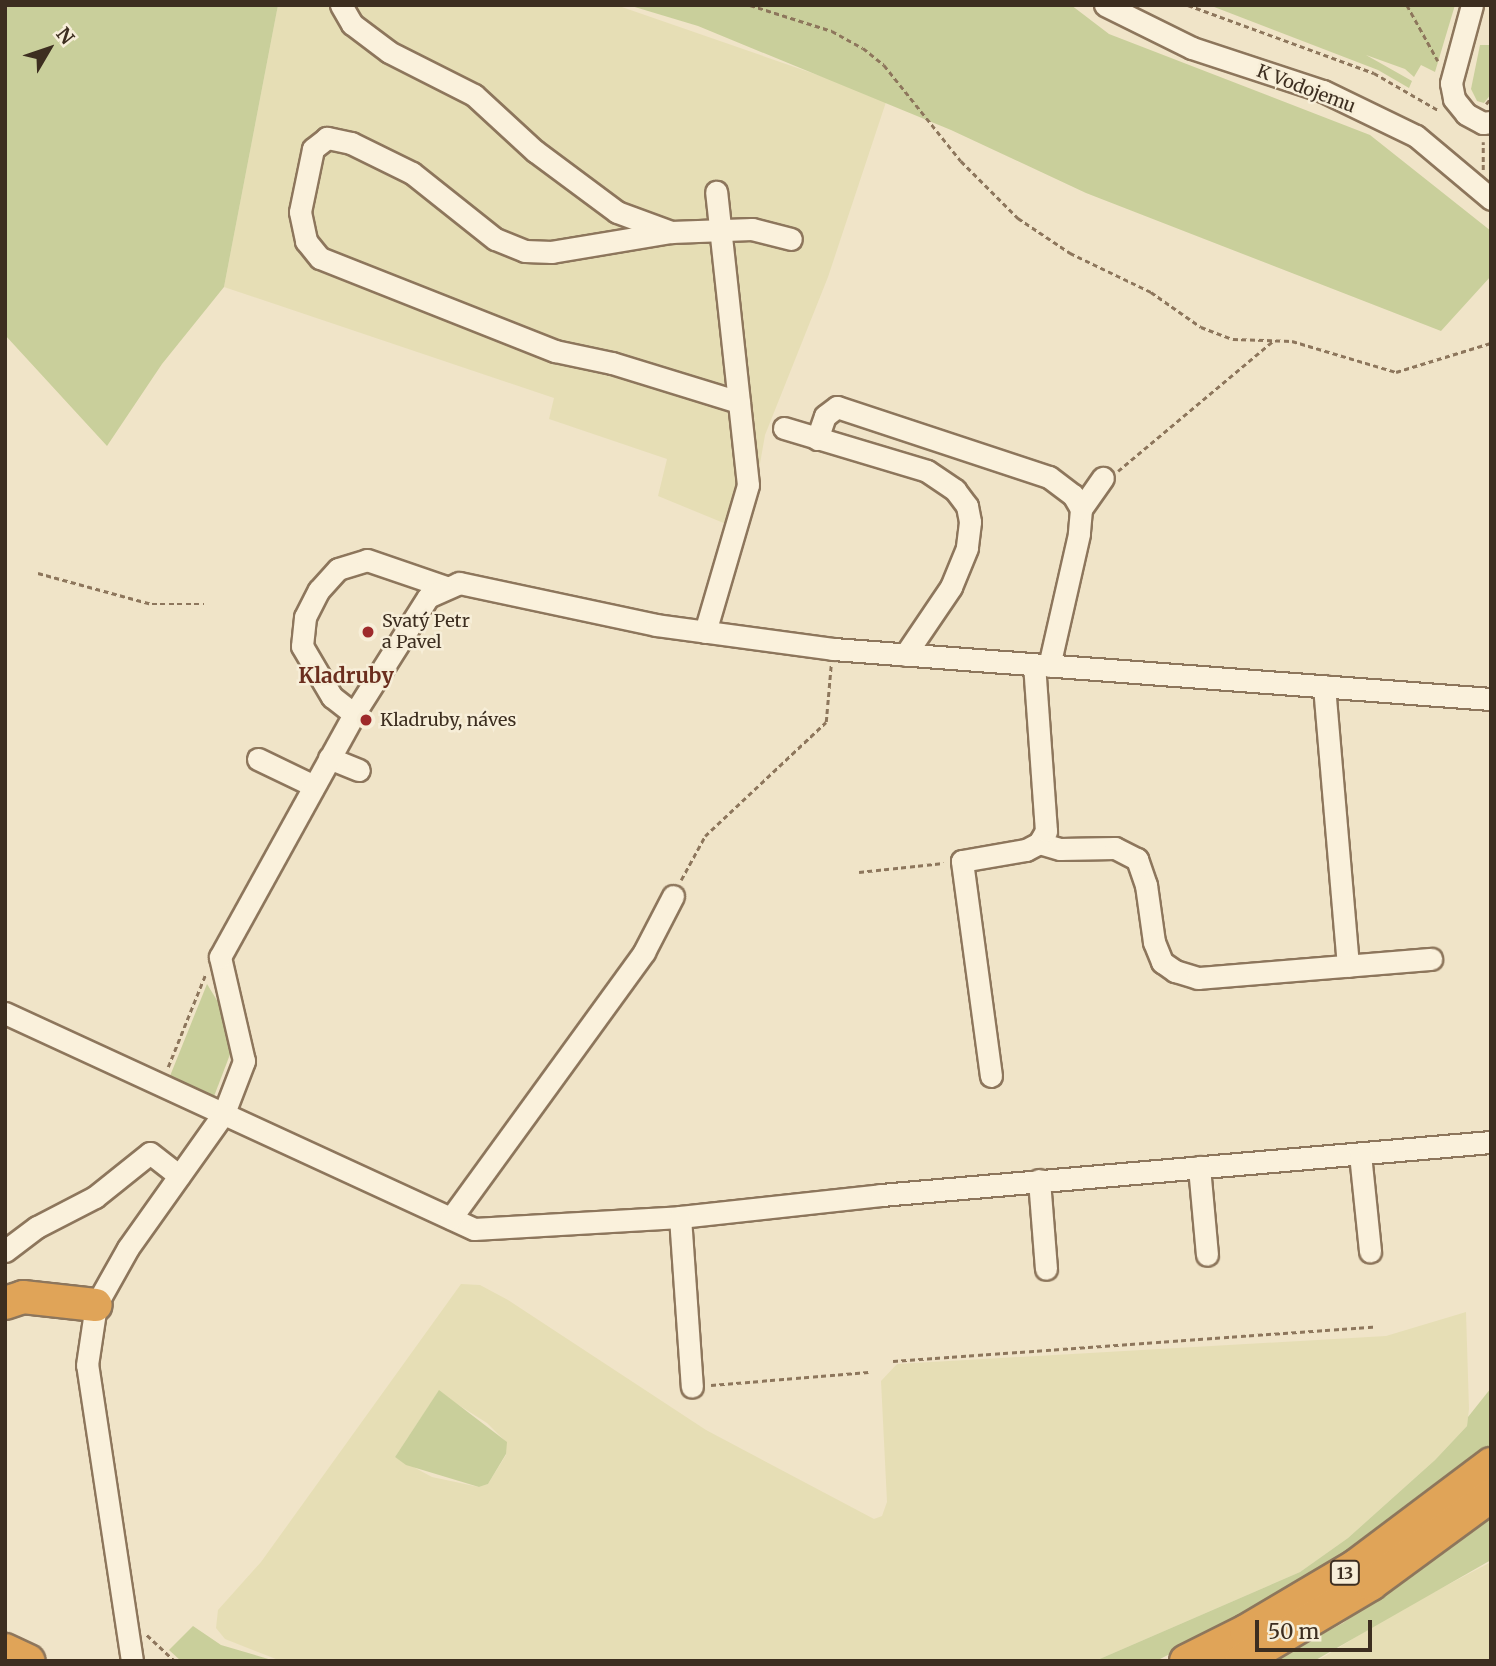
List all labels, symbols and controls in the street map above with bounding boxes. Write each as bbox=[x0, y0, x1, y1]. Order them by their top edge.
north arrow bbox=[14, 14, 84, 84]
text: N bbox=[51, 22, 79, 49]
street label: K Vodojemu bbox=[1254, 60, 1358, 118]
place label: Svatý Petr a Pavel bbox=[382, 611, 470, 654]
marker: Svatý Petr a Pavel bbox=[360, 624, 376, 640]
district label: Kladruby bbox=[298, 663, 394, 689]
place label: Kladruby, náves bbox=[380, 709, 516, 731]
marker: Kladruby, náves bbox=[358, 712, 374, 728]
road number: 13 bbox=[1329, 1560, 1361, 1586]
scale bar bbox=[1258, 1606, 1375, 1650]
text: 50 m bbox=[1268, 1618, 1319, 1645]

